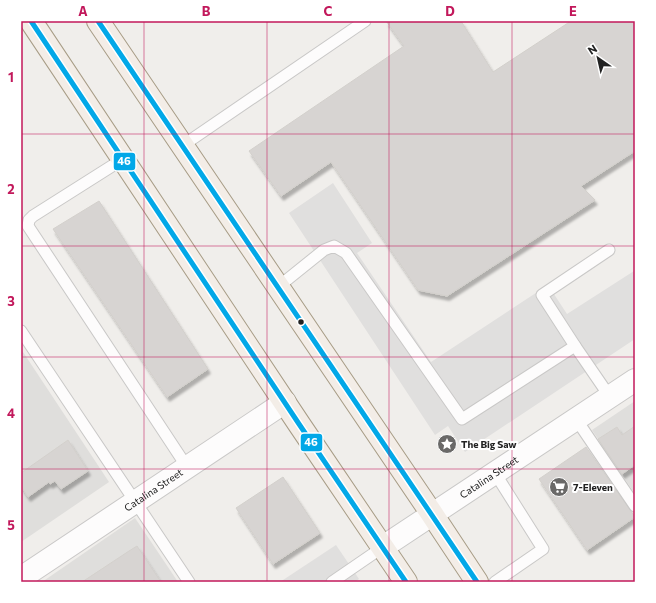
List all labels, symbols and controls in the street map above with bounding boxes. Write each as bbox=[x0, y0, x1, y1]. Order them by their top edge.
text: A bbox=[78, 3, 88, 19]
text: B bbox=[202, 3, 211, 19]
text: C bbox=[324, 3, 333, 19]
text: D bbox=[445, 3, 455, 19]
text: E bbox=[569, 3, 577, 19]
north arrow bbox=[578, 38, 618, 78]
text: N bbox=[585, 42, 599, 57]
text: 1 bbox=[8, 69, 14, 85]
line badge: 46 bbox=[113, 152, 136, 171]
text: 46 bbox=[117, 154, 131, 167]
text: 2 bbox=[7, 181, 15, 197]
text: 3 bbox=[7, 293, 15, 309]
unlabelled marker bbox=[296, 317, 306, 327]
text: 4 bbox=[7, 405, 15, 421]
line badge: 46 bbox=[300, 433, 323, 452]
place icon: The Big Saw bbox=[436, 433, 458, 455]
text: 46 bbox=[304, 435, 318, 448]
place label: The Big Saw bbox=[461, 438, 517, 450]
street label: Catalina Street bbox=[457, 453, 520, 501]
street label: Catalina Street bbox=[122, 466, 185, 514]
supermarket icon: 7-Eleven bbox=[548, 476, 570, 498]
place label: 7-Eleven bbox=[573, 481, 613, 493]
text: 5 bbox=[7, 517, 15, 533]

